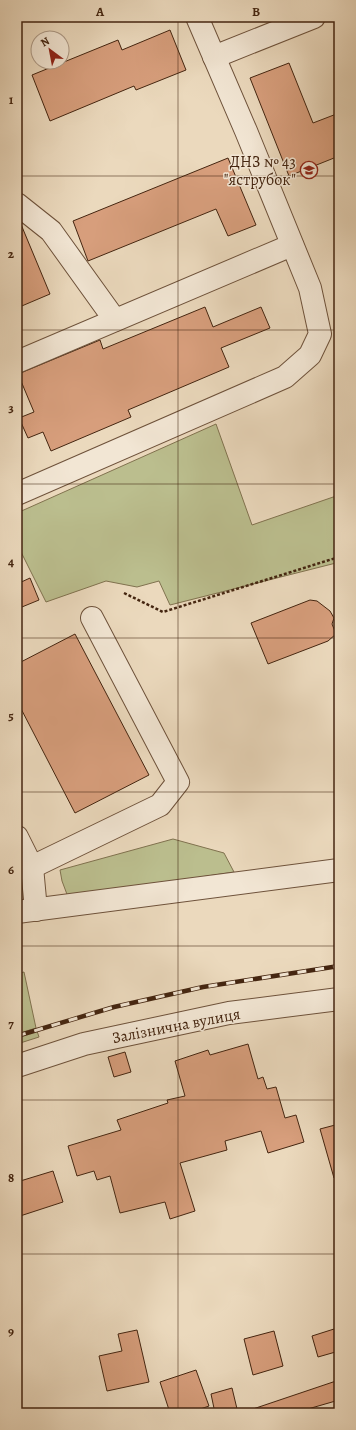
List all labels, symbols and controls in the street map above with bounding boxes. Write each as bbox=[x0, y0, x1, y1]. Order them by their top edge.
text: A bbox=[95, 3, 105, 20]
text: B bbox=[252, 3, 260, 20]
north arrow bbox=[30, 30, 70, 70]
text: N bbox=[38, 33, 52, 50]
text: 1 bbox=[9, 91, 14, 108]
place label: ДНЗ № 43 "яструбок" bbox=[224, 151, 296, 191]
school or university icon: ДНЗ № 43 "яструбок" bbox=[299, 160, 319, 180]
text: 2 bbox=[8, 245, 15, 262]
text: 3 bbox=[8, 399, 14, 416]
text: 4 bbox=[8, 553, 14, 570]
text: 5 bbox=[8, 707, 14, 724]
text: 6 bbox=[8, 861, 14, 878]
street label: Залізнична вулиця bbox=[110, 1003, 242, 1049]
text: 7 bbox=[8, 1015, 14, 1032]
text: 8 bbox=[8, 1169, 14, 1186]
text: 9 bbox=[8, 1323, 14, 1340]

